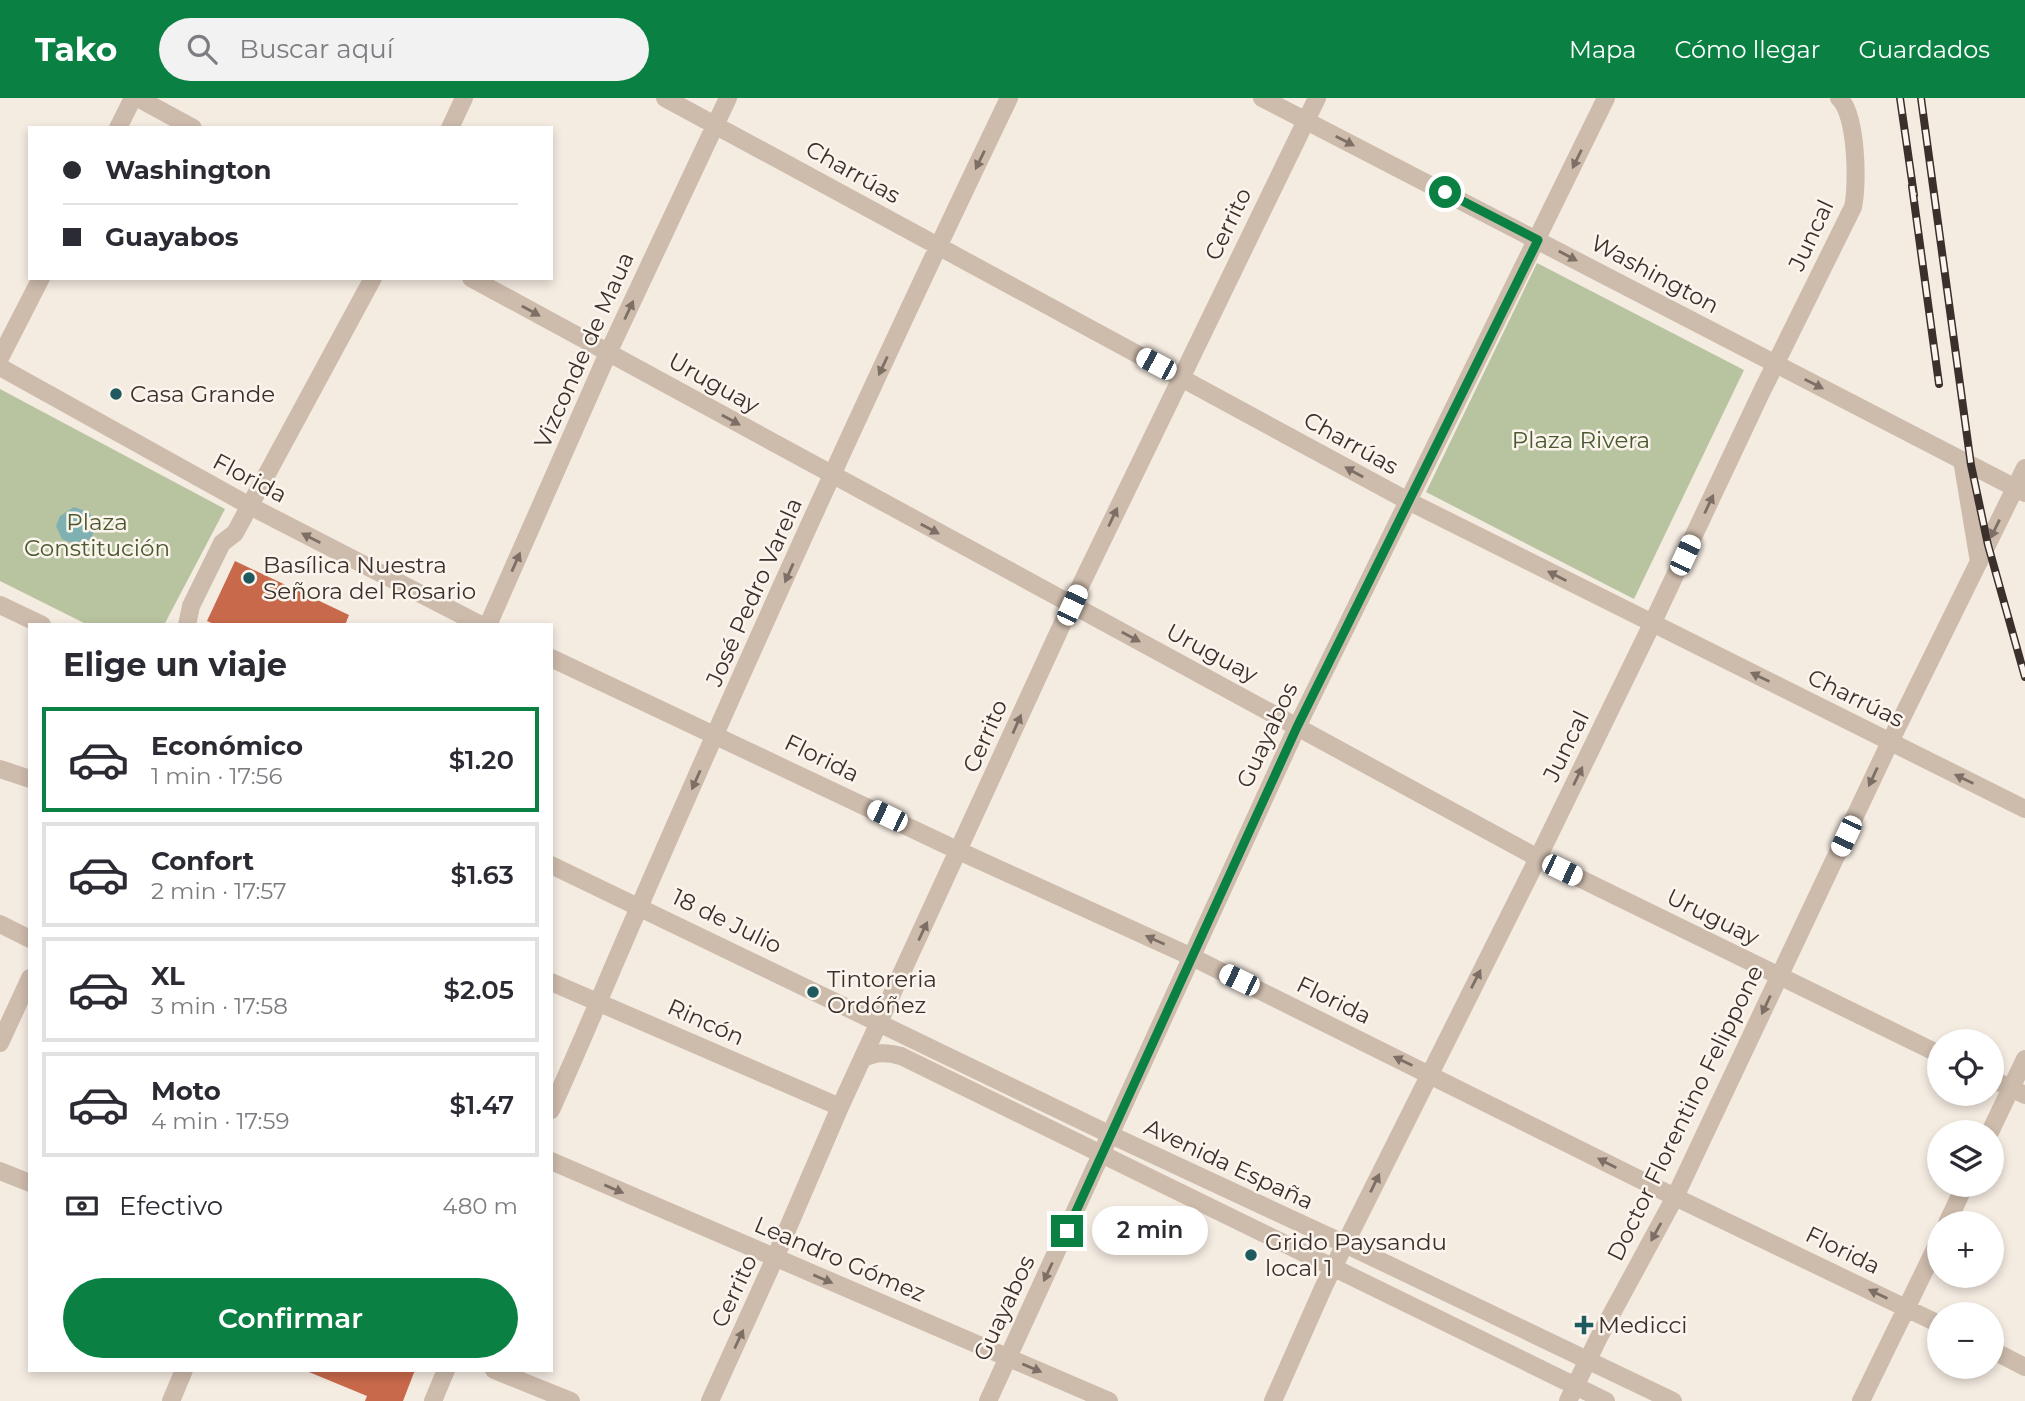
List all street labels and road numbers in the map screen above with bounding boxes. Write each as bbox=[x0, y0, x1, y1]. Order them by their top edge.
street label: Charrúas bbox=[801, 135, 905, 209]
street label: Cerrito bbox=[1199, 183, 1257, 265]
street label: Juncal bbox=[1782, 195, 1840, 276]
street label: Washington bbox=[1586, 229, 1724, 319]
street label: Vizconde de Maua bbox=[528, 248, 640, 452]
street label: Uruguay bbox=[664, 347, 765, 420]
street label: Charrúas bbox=[1299, 406, 1403, 480]
street label: Florida bbox=[208, 447, 292, 509]
street label: José Pedro Varela bbox=[699, 494, 808, 691]
street label: Uruguay bbox=[1161, 617, 1263, 689]
street label: Charrúas bbox=[1803, 663, 1909, 733]
street label: Guayabos bbox=[1230, 678, 1304, 792]
street label: Cerrito bbox=[957, 695, 1013, 777]
street label: Juncal bbox=[1536, 706, 1595, 787]
street label: Florida bbox=[780, 728, 864, 788]
street label: 18 de Julio bbox=[668, 882, 786, 960]
street label: Uruguay bbox=[1662, 883, 1764, 952]
street label: Doctor Florentino Felippone bbox=[1601, 961, 1769, 1265]
street label: Florida bbox=[1292, 970, 1376, 1030]
street label: Rincón bbox=[663, 993, 749, 1051]
street label: Avenida España bbox=[1140, 1113, 1318, 1215]
street label: Leandro Gómez bbox=[750, 1210, 930, 1308]
street label: Florida bbox=[1801, 1220, 1885, 1280]
street label: Cerrito bbox=[705, 1250, 763, 1332]
street label: Guayabos bbox=[967, 1251, 1041, 1365]

